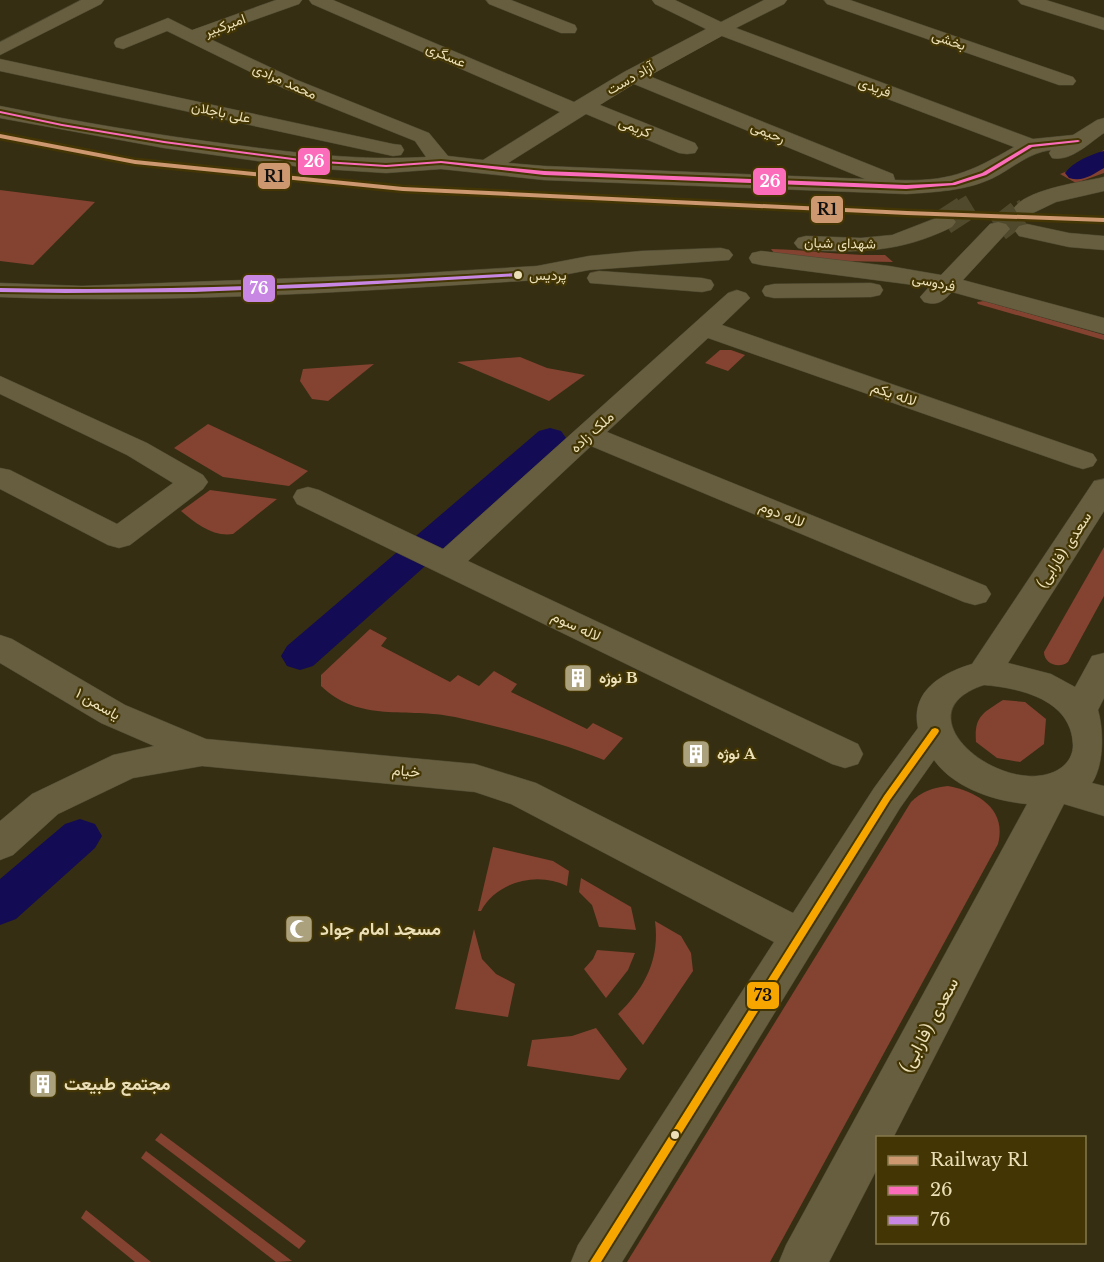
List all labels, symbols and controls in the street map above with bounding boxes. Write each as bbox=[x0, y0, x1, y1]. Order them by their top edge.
street label: امیرکبیر bbox=[201, 9, 248, 41]
street label: بخشی bbox=[930, 26, 968, 54]
street label: عسگری bbox=[423, 39, 469, 71]
street label: آزاد دست bbox=[603, 56, 658, 99]
street label: محمد مرادی bbox=[250, 59, 320, 103]
street label: فریدی bbox=[856, 73, 894, 101]
street label: علی باجلان bbox=[190, 97, 252, 127]
street label: کریمی bbox=[616, 112, 654, 142]
street label: رحیمی bbox=[748, 117, 788, 147]
line badge: 26 bbox=[297, 147, 331, 176]
text: 26 bbox=[303, 151, 325, 171]
line badge: R1 bbox=[257, 162, 291, 190]
text: R1 bbox=[264, 166, 284, 186]
line badge: 26 bbox=[752, 167, 787, 196]
text: 26 bbox=[759, 171, 781, 191]
line badge: R1 bbox=[810, 195, 844, 224]
text: R1 bbox=[817, 199, 837, 219]
street label: شهدای شبان bbox=[804, 233, 876, 253]
place label: پردیس bbox=[529, 266, 567, 285]
marker: پردیس bbox=[512, 269, 524, 281]
street label: فردوسی bbox=[911, 269, 957, 295]
line badge: 76 bbox=[242, 274, 276, 303]
text: 76 bbox=[249, 278, 269, 298]
street label: لاله یکم bbox=[869, 377, 919, 411]
street label: ملک زاده bbox=[566, 407, 618, 456]
street label: لاله دوم bbox=[756, 496, 808, 532]
street label: سعدی (فارابی) bbox=[1032, 508, 1096, 592]
street label: لاله سوم bbox=[548, 606, 604, 646]
building icon: نوژه B bbox=[562, 662, 594, 694]
place label: نوژه B bbox=[599, 668, 638, 687]
street label: یاسمن ۱ bbox=[72, 683, 124, 725]
building icon: نوژه A bbox=[680, 738, 712, 770]
place label: نوژه A bbox=[717, 744, 757, 763]
street label: خیام bbox=[391, 760, 421, 782]
mosque icon: مسجد امام جواد bbox=[283, 913, 315, 945]
place label: مسجد امام جواد bbox=[320, 918, 441, 941]
street label: سعدی (فارابی) bbox=[895, 974, 963, 1076]
line badge: 73 bbox=[746, 981, 780, 1010]
text: 73 bbox=[754, 985, 772, 1005]
building icon: مجتمع طبیعت bbox=[27, 1068, 59, 1100]
place label: مجتمع طبیعت bbox=[64, 1073, 171, 1096]
unlabelled marker bbox=[669, 1129, 681, 1141]
legend bbox=[876, 1136, 1086, 1244]
text: Railway R1 bbox=[930, 1149, 1029, 1171]
text: 26 bbox=[930, 1179, 953, 1201]
text: 76 bbox=[930, 1209, 951, 1231]

